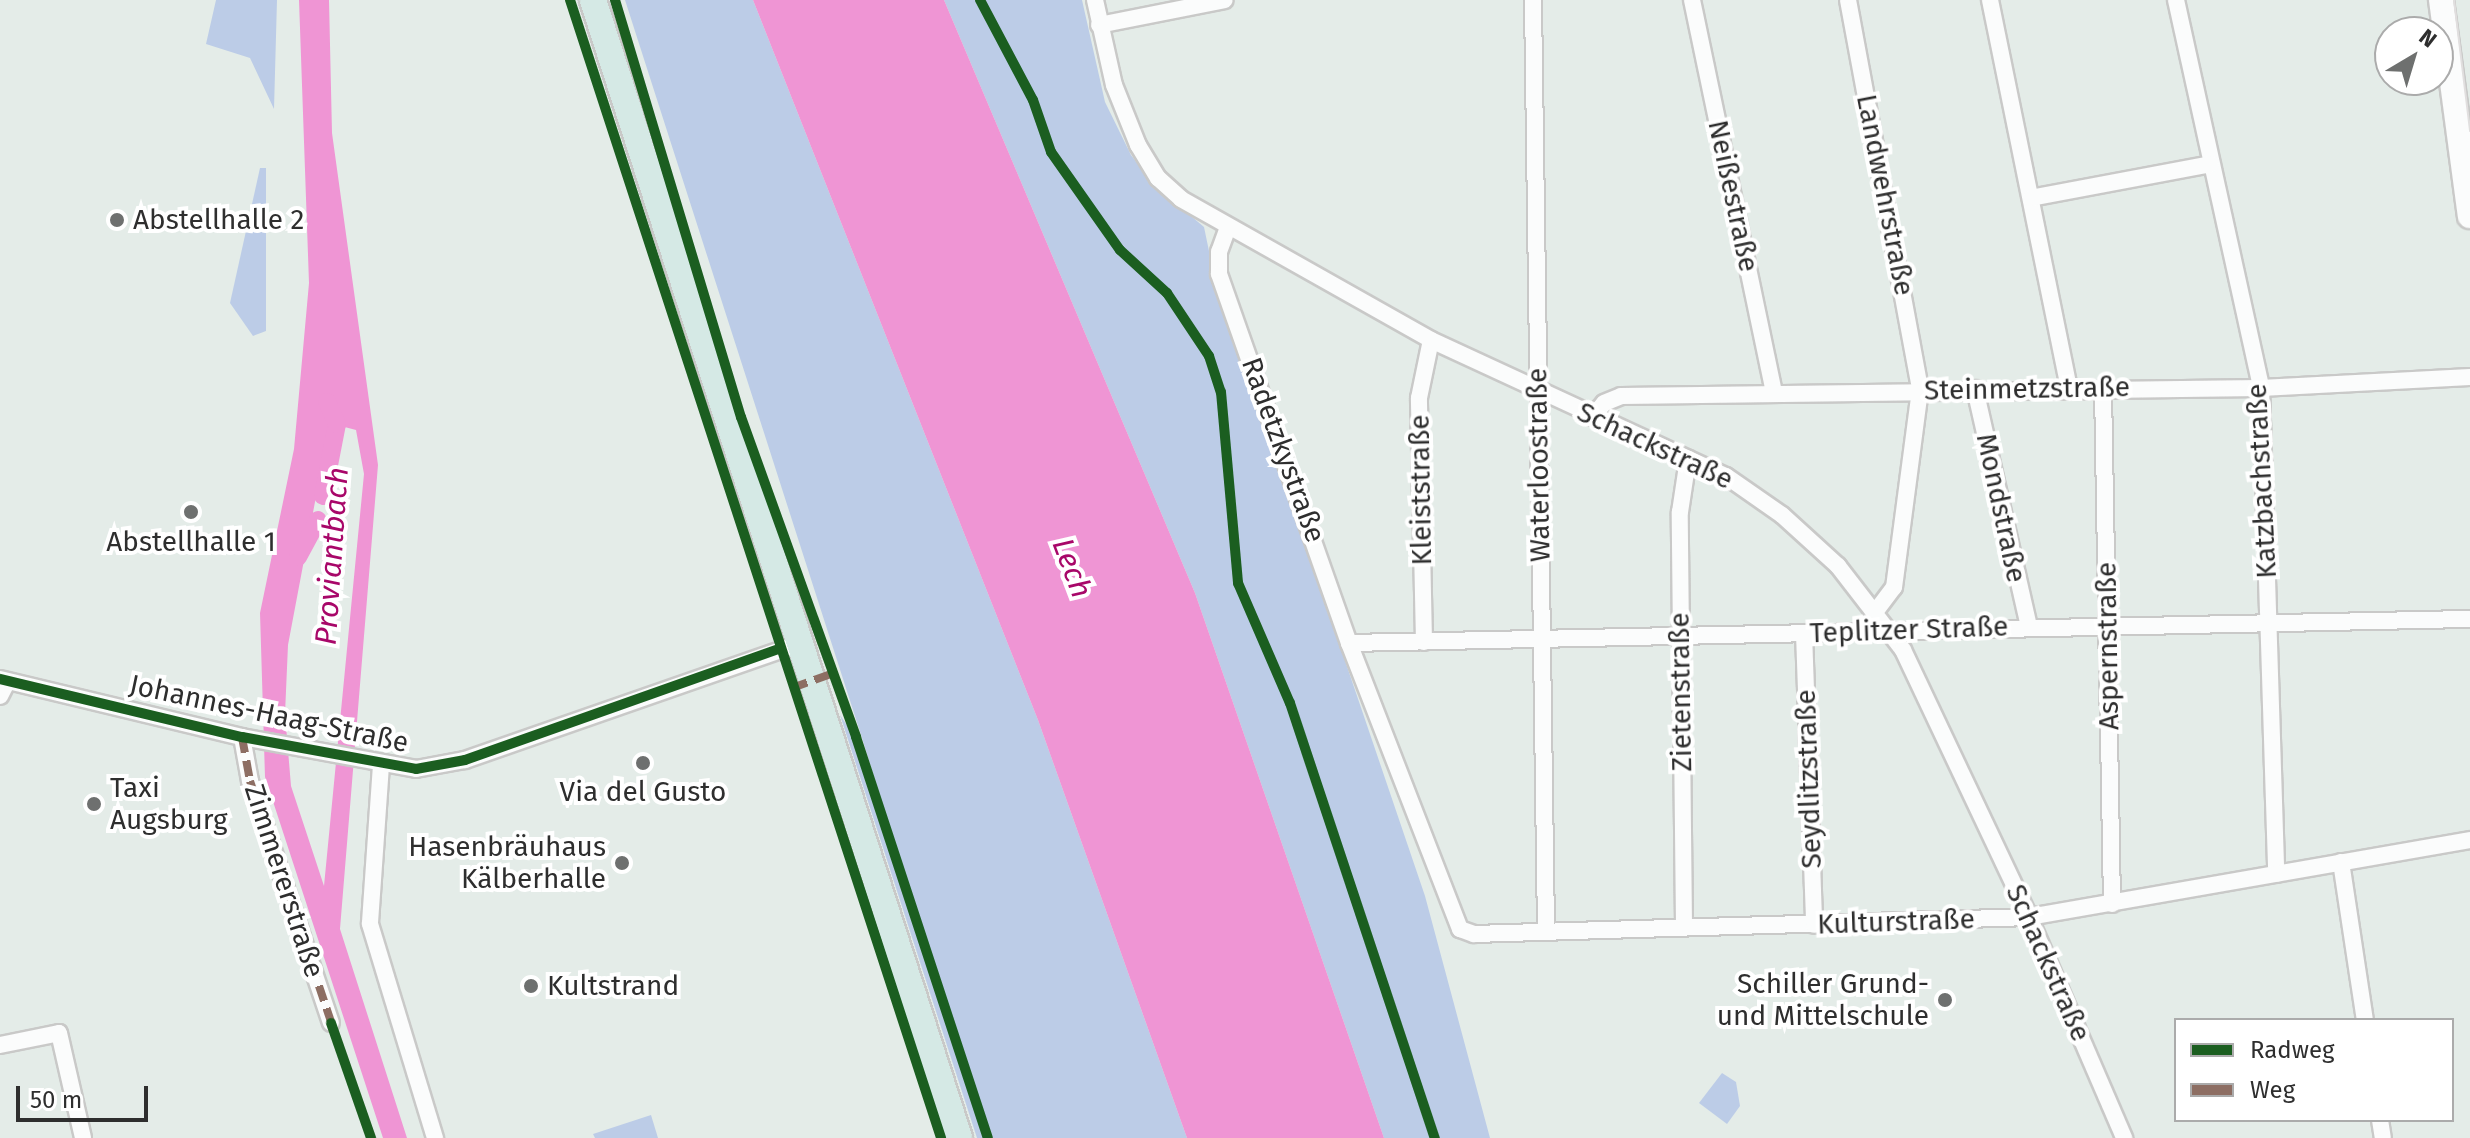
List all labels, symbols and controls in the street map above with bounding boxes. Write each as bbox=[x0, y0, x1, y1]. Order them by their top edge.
north arrow bbox=[2374, 16, 2454, 96]
text: N bbox=[2414, 23, 2442, 53]
street label: Landwehrstraße bbox=[1849, 92, 1921, 298]
street label: Neißestraße bbox=[1701, 117, 1765, 275]
place label: Abstellhalle 2 bbox=[133, 203, 304, 237]
marker: Abstellhalle 2 bbox=[108, 211, 126, 229]
street label: Radetzkystraße bbox=[1234, 353, 1332, 547]
street label: Waterloostraße bbox=[1521, 368, 1557, 562]
street label: Steinmetzstraße bbox=[1924, 370, 2130, 408]
street label: Katzbachstraße bbox=[2240, 383, 2284, 579]
street label: Schackstraße bbox=[1572, 395, 1738, 497]
street label: Kleiststraße bbox=[1403, 414, 1439, 566]
street label: Mondstraße bbox=[1969, 430, 2033, 586]
water label: Proviantbach bbox=[308, 466, 356, 646]
marker: Abstellhalle 1 bbox=[182, 503, 200, 521]
place label: Abstellhalle 1 bbox=[106, 525, 276, 559]
water label: Lech bbox=[1044, 533, 1100, 603]
street label: Aspernstraße bbox=[2090, 562, 2126, 730]
street label: Teplitzer Straße bbox=[1809, 610, 2009, 650]
street label: Zietenstraße bbox=[1663, 612, 1699, 772]
street label: Johannes-Haag-Straße bbox=[126, 668, 412, 760]
street label: Seydlitzstraße bbox=[1789, 689, 1829, 869]
marker: Via del Gusto bbox=[634, 754, 652, 772]
place label: Taxi Augsburg bbox=[110, 771, 228, 837]
place label: Via del Gusto bbox=[560, 775, 726, 809]
street label: Zimmererstraße bbox=[237, 780, 331, 982]
marker: Taxi Augsburg bbox=[85, 795, 103, 813]
place label: Hasenbräuhaus Kälberhalle bbox=[408, 830, 606, 896]
marker: Hasenbräuhaus Kälberhalle bbox=[613, 854, 631, 872]
street label: Schackstraße bbox=[1998, 879, 2098, 1047]
street label: Kulturstraße bbox=[1817, 902, 1975, 942]
place label: Schiller Grund- und Mittelschule bbox=[1717, 967, 1929, 1033]
place label: Kultstrand bbox=[547, 969, 679, 1003]
marker: Kultstrand bbox=[522, 977, 540, 995]
marker: Schiller Grund- und Mittelschule bbox=[1936, 991, 1954, 1009]
legend bbox=[2174, 1018, 2454, 1122]
text: Radweg bbox=[2250, 1036, 2334, 1064]
scale bar bbox=[20, 1070, 152, 1120]
text: Weg bbox=[2250, 1076, 2295, 1104]
text: 50 m bbox=[30, 1086, 82, 1114]

